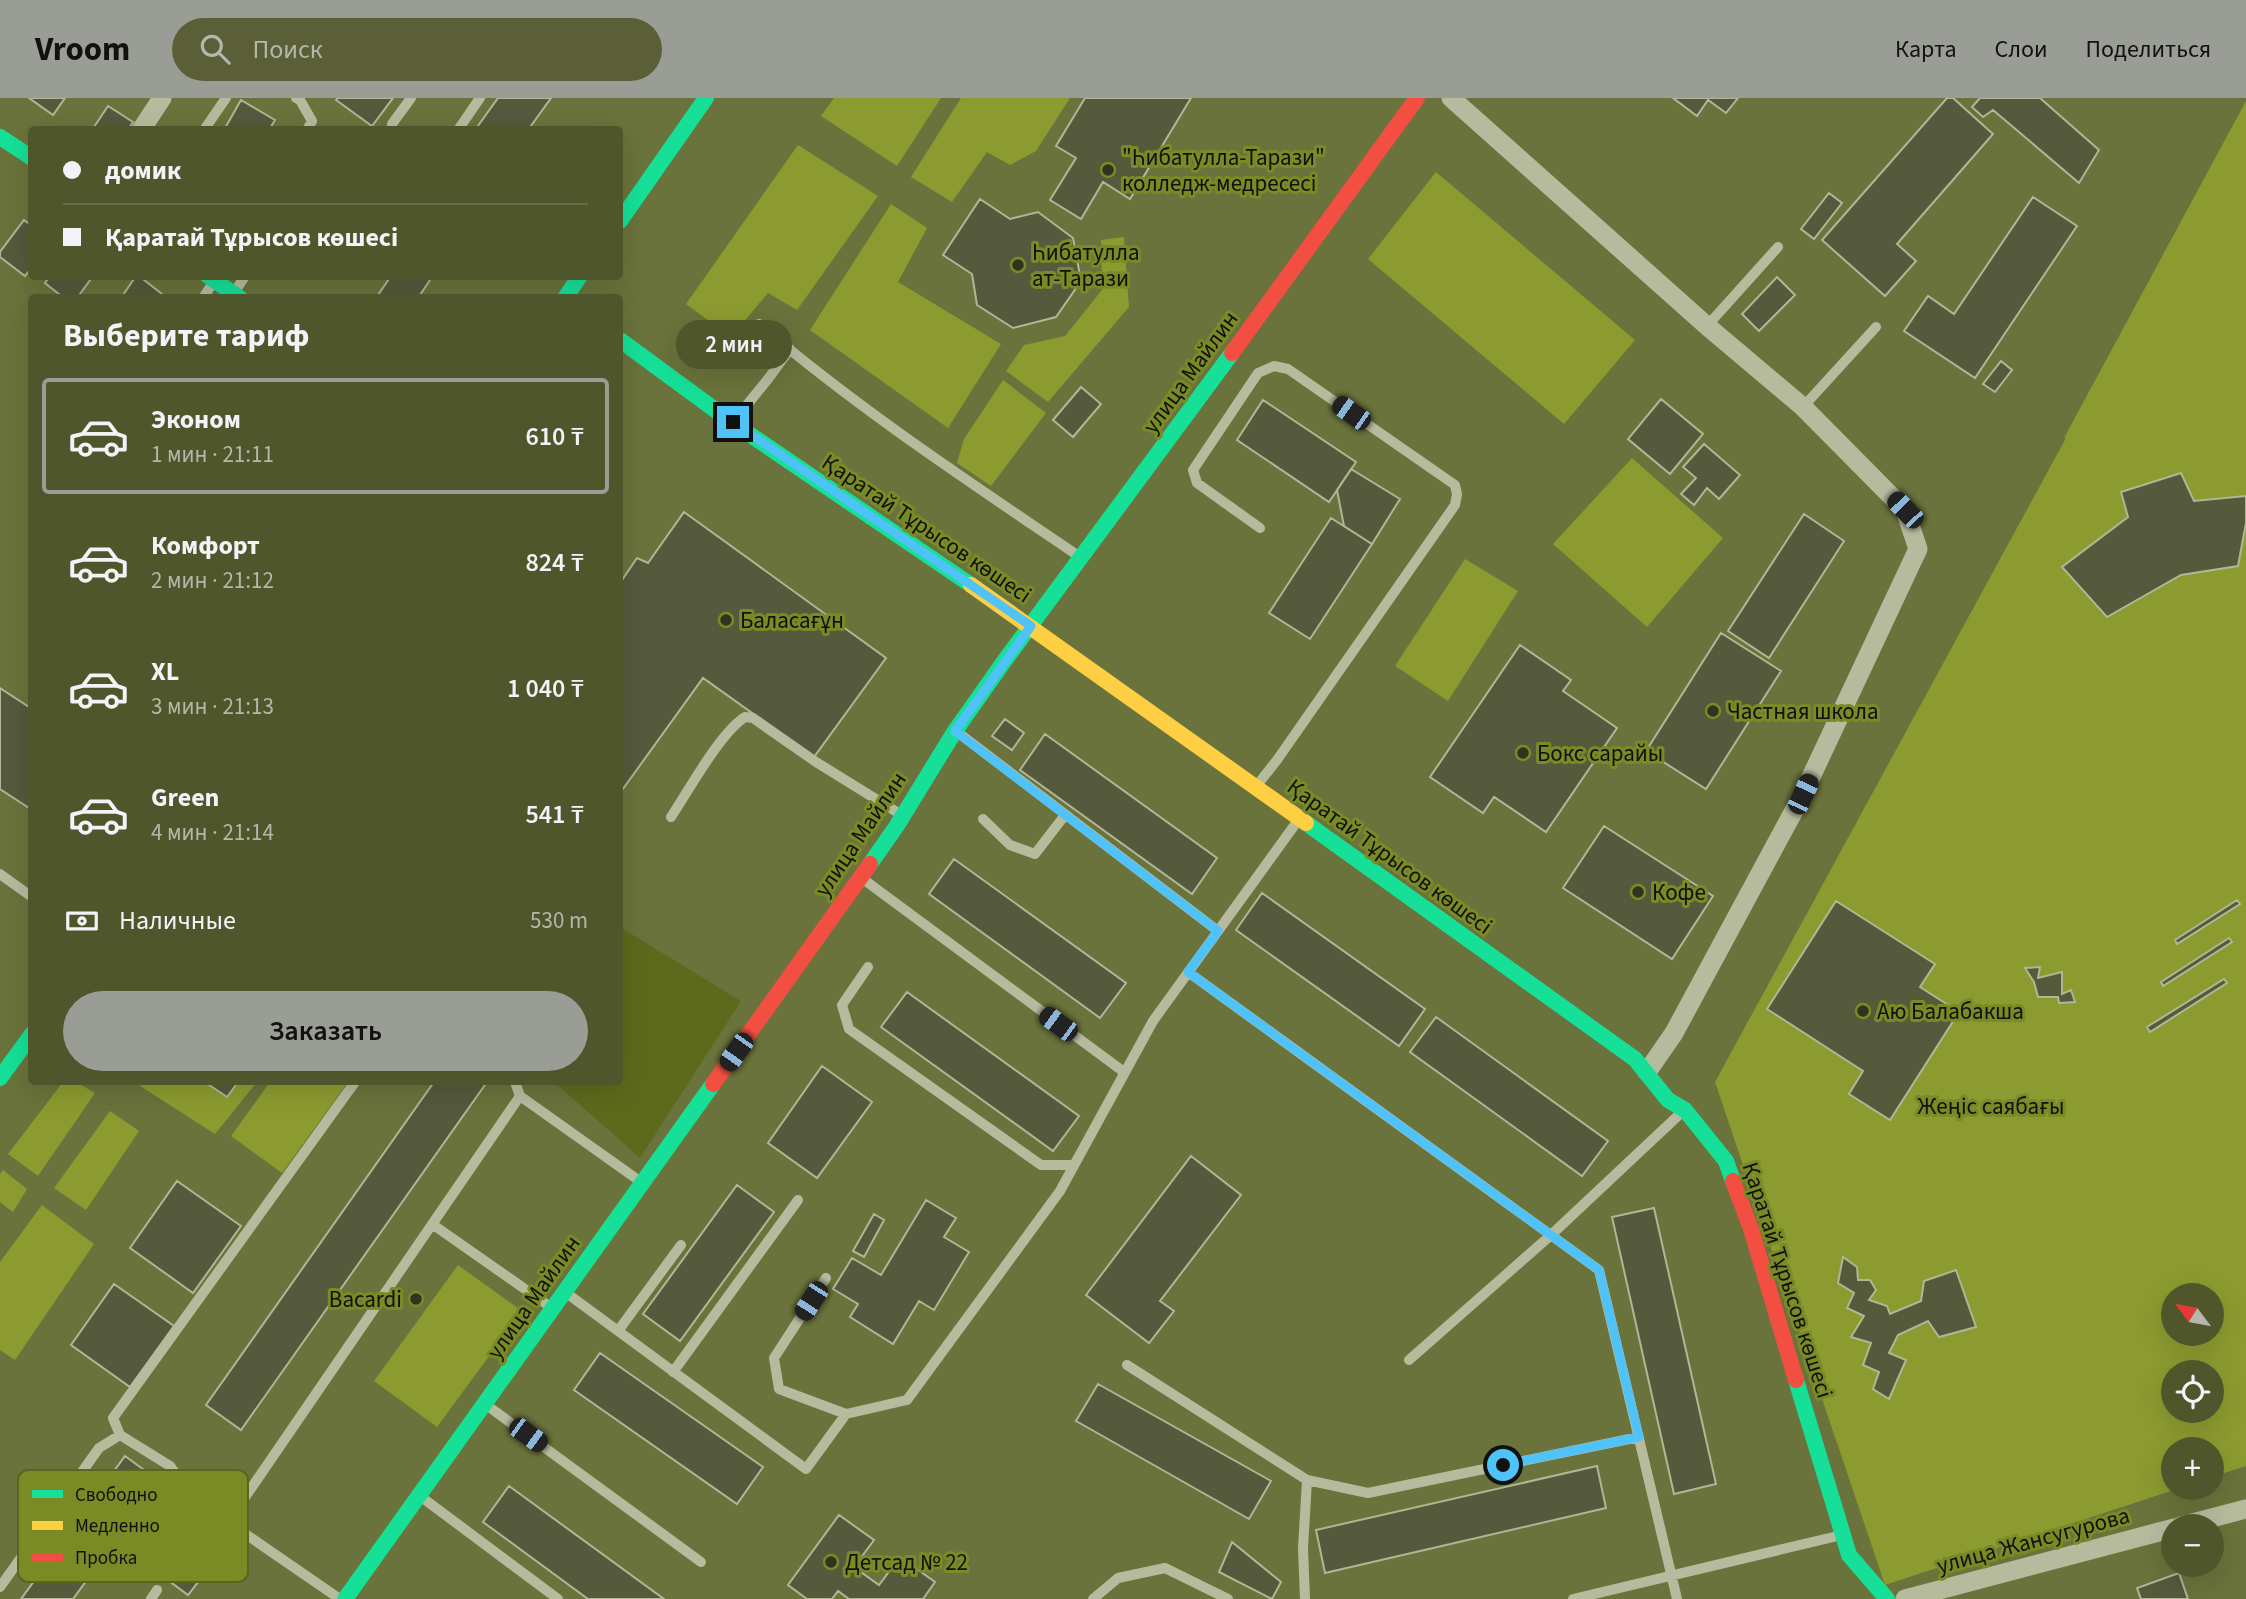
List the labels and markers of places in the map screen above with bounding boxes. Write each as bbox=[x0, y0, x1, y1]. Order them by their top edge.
place label: "Һибатулла-Тарази" колледж-медресесі bbox=[1122, 141, 1325, 200]
marker: "Һибатулла-Тарази" колледж-медресесі bbox=[1100, 162, 1116, 178]
place label: Һибатулла ат-Тарази bbox=[1032, 236, 1139, 295]
marker: Һибатулла ат-Тарази bbox=[1010, 257, 1026, 273]
place label: Баласағұн bbox=[740, 604, 844, 637]
marker: Баласағұн bbox=[718, 612, 734, 628]
place label: Частная школа bbox=[1727, 695, 1879, 728]
marker: Частная школа bbox=[1705, 703, 1721, 719]
place label: Бокс сарайы bbox=[1537, 737, 1663, 770]
marker: Бокс сарайы bbox=[1515, 745, 1531, 761]
place label: Кофе bbox=[1652, 876, 1706, 909]
marker: Кофе bbox=[1630, 884, 1646, 900]
place label: Аю Балабакша bbox=[1877, 995, 2024, 1028]
marker: Аю Балабакша bbox=[1855, 1003, 1871, 1019]
place label: Bacardi bbox=[329, 1283, 402, 1316]
marker: Bacardi bbox=[408, 1291, 424, 1307]
place label: Детсад № 22 bbox=[845, 1546, 968, 1579]
marker: Детсад № 22 bbox=[823, 1554, 839, 1570]

